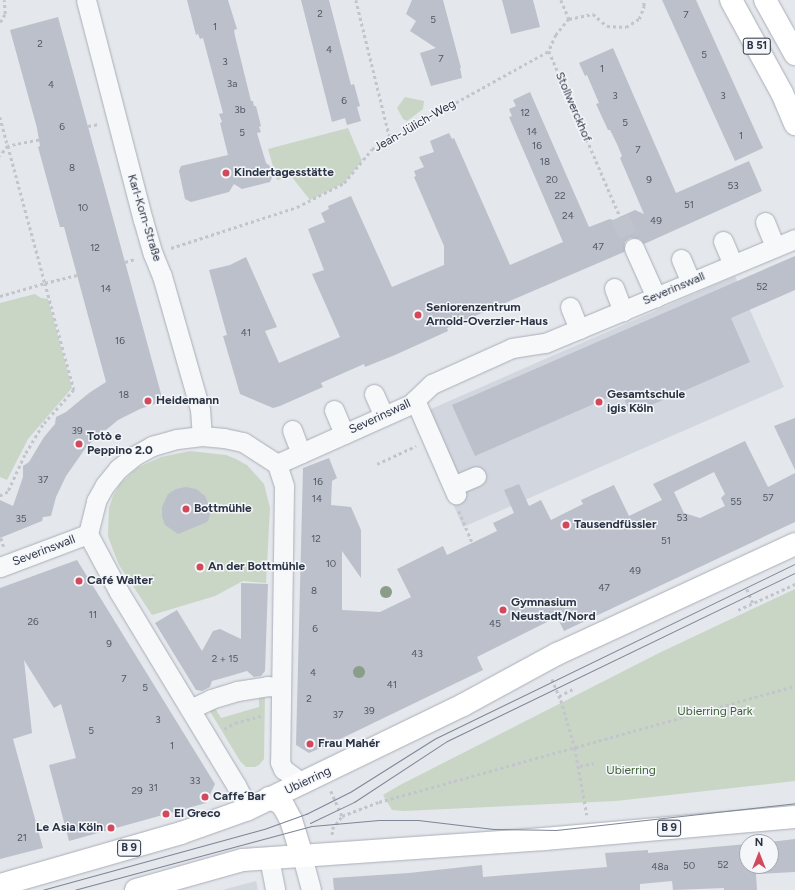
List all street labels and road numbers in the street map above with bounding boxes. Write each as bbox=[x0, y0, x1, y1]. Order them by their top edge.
road number: B 51 bbox=[742, 37, 772, 55]
street label: Stollwerckhof bbox=[552, 70, 594, 144]
street label: Jean-Jülich-Weg bbox=[372, 97, 458, 155]
street label: Karl-Korn-Straße bbox=[124, 173, 164, 263]
street label: Severinswall bbox=[641, 269, 707, 309]
street label: Severinswall bbox=[347, 396, 413, 438]
street label: Severinswall bbox=[11, 532, 77, 570]
street label: Ubierring bbox=[283, 764, 333, 798]
road number: B 9 bbox=[657, 819, 681, 837]
road number: B 9 bbox=[117, 839, 141, 857]

